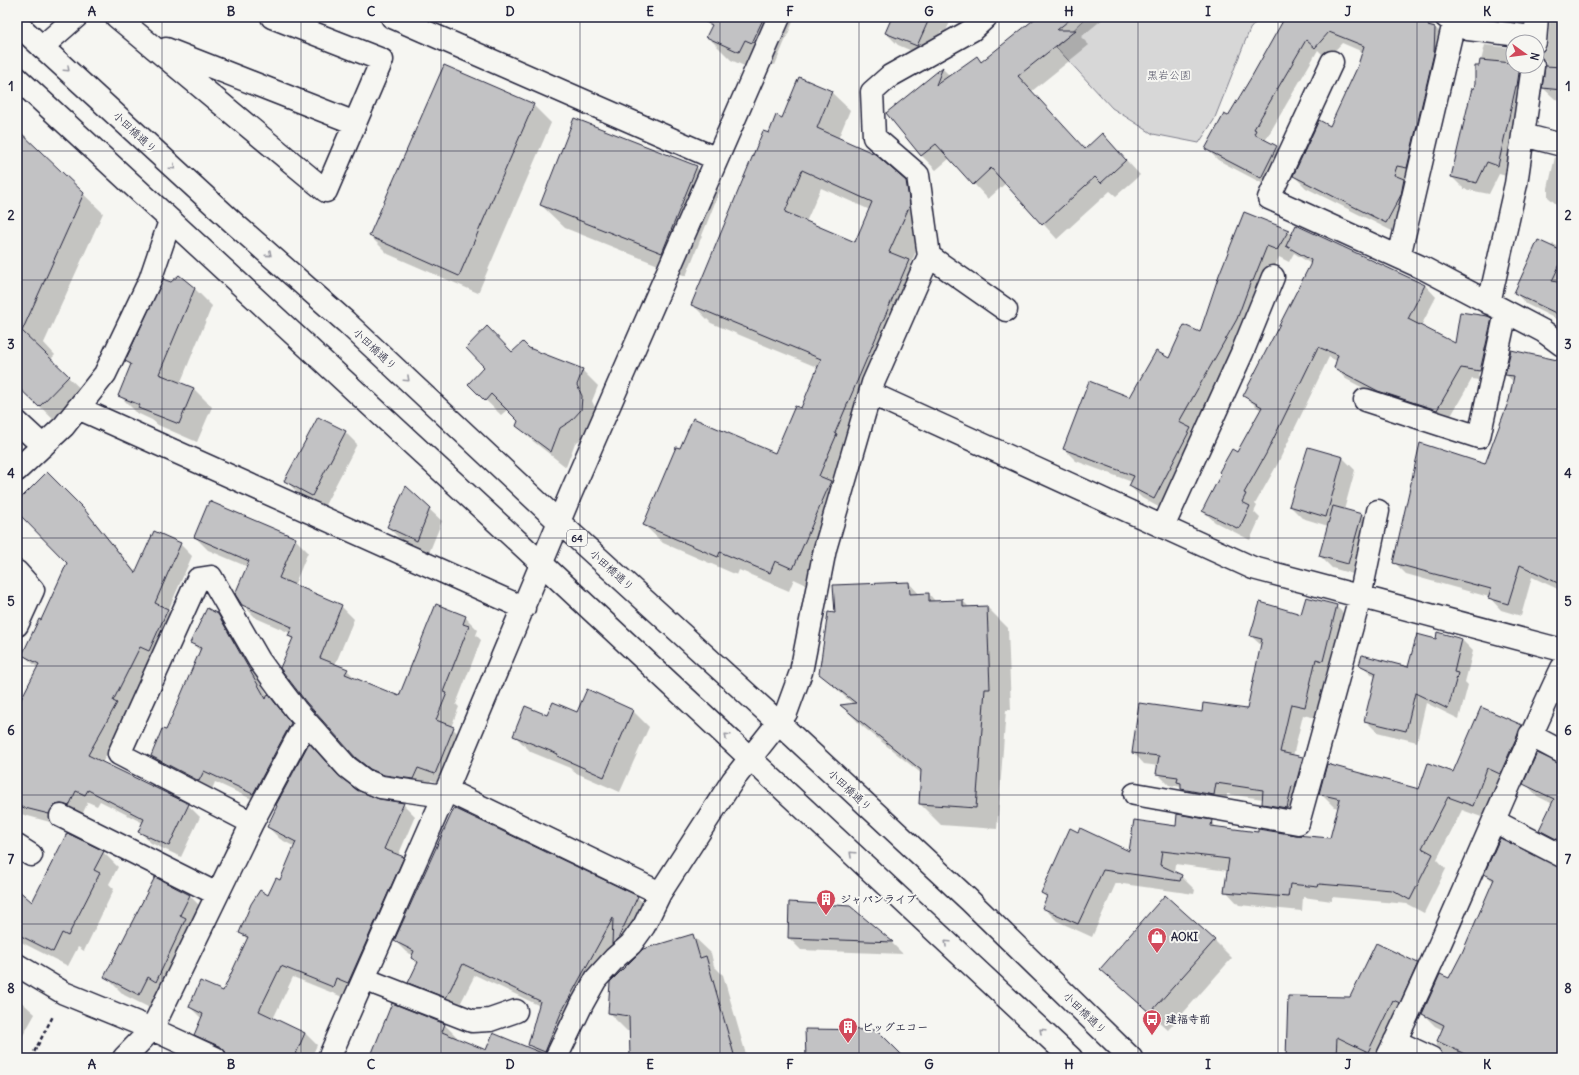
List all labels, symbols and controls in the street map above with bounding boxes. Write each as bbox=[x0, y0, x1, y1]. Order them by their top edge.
text: A bbox=[88, 3, 97, 20]
text: B bbox=[227, 3, 236, 20]
text: C bbox=[367, 3, 376, 20]
text: D bbox=[505, 3, 515, 20]
text: E bbox=[646, 3, 654, 20]
text: F bbox=[786, 3, 794, 20]
text: G bbox=[924, 3, 934, 20]
text: H bbox=[1064, 3, 1074, 20]
text: I bbox=[1205, 3, 1211, 20]
text: J bbox=[1345, 3, 1352, 20]
text: K bbox=[1483, 3, 1492, 20]
north arrow bbox=[1505, 34, 1545, 74]
text: N bbox=[1527, 51, 1542, 62]
one-way arrow bbox=[62, 64, 70, 72]
park label: 黒岩公園 bbox=[1147, 68, 1191, 82]
text: 1 bbox=[8, 78, 14, 95]
text: 1 bbox=[1565, 78, 1571, 95]
street label: 小田橋通り bbox=[110, 108, 160, 156]
one-way arrow bbox=[168, 162, 175, 169]
text: 2 bbox=[7, 207, 15, 224]
text: 2 bbox=[1564, 207, 1572, 224]
one-way arrow bbox=[264, 249, 272, 257]
street label: 小田橋通り bbox=[350, 325, 400, 373]
text: 3 bbox=[7, 336, 15, 353]
text: 3 bbox=[1564, 336, 1572, 353]
one-way arrow bbox=[402, 374, 410, 382]
text: 4 bbox=[7, 465, 15, 482]
text: 4 bbox=[1564, 465, 1572, 482]
road number: 64 bbox=[567, 530, 587, 546]
street label: 小田橋通り bbox=[587, 546, 637, 594]
text: 5 bbox=[7, 593, 15, 610]
text: 5 bbox=[1564, 593, 1572, 610]
text: 6 bbox=[7, 722, 15, 739]
text: 6 bbox=[1564, 722, 1572, 739]
one-way arrow bbox=[724, 733, 732, 741]
street label: 小田橋通り bbox=[825, 766, 875, 814]
text: 7 bbox=[8, 851, 15, 868]
one-way arrow bbox=[849, 851, 857, 859]
text: 7 bbox=[1565, 851, 1572, 868]
building icon: ジャパンライブ bbox=[815, 888, 837, 916]
place label: ジャパンライブ bbox=[840, 892, 917, 906]
shop icon: AOKI bbox=[1146, 926, 1168, 954]
place label: AOKI bbox=[1171, 930, 1198, 944]
one-way arrow bbox=[944, 940, 952, 948]
text: 8 bbox=[7, 980, 15, 997]
text: 8 bbox=[1564, 980, 1572, 997]
street label: 小田橋通り bbox=[1060, 989, 1110, 1037]
bus stop icon: 建福寺前 bbox=[1141, 1008, 1163, 1036]
place label: 建福寺前 bbox=[1166, 1012, 1210, 1026]
building icon: ビッグエコー bbox=[837, 1016, 859, 1044]
place label: ビッグエコー bbox=[862, 1020, 928, 1034]
one-way arrow bbox=[1039, 1029, 1047, 1036]
text: A bbox=[88, 1056, 97, 1073]
text: B bbox=[227, 1056, 236, 1073]
text: C bbox=[367, 1056, 376, 1073]
text: D bbox=[505, 1056, 515, 1073]
text: E bbox=[646, 1056, 654, 1073]
text: F bbox=[786, 1056, 794, 1073]
text: G bbox=[924, 1056, 934, 1073]
text: H bbox=[1064, 1056, 1074, 1073]
text: I bbox=[1205, 1056, 1211, 1073]
text: J bbox=[1345, 1056, 1352, 1073]
text: K bbox=[1483, 1056, 1492, 1073]

